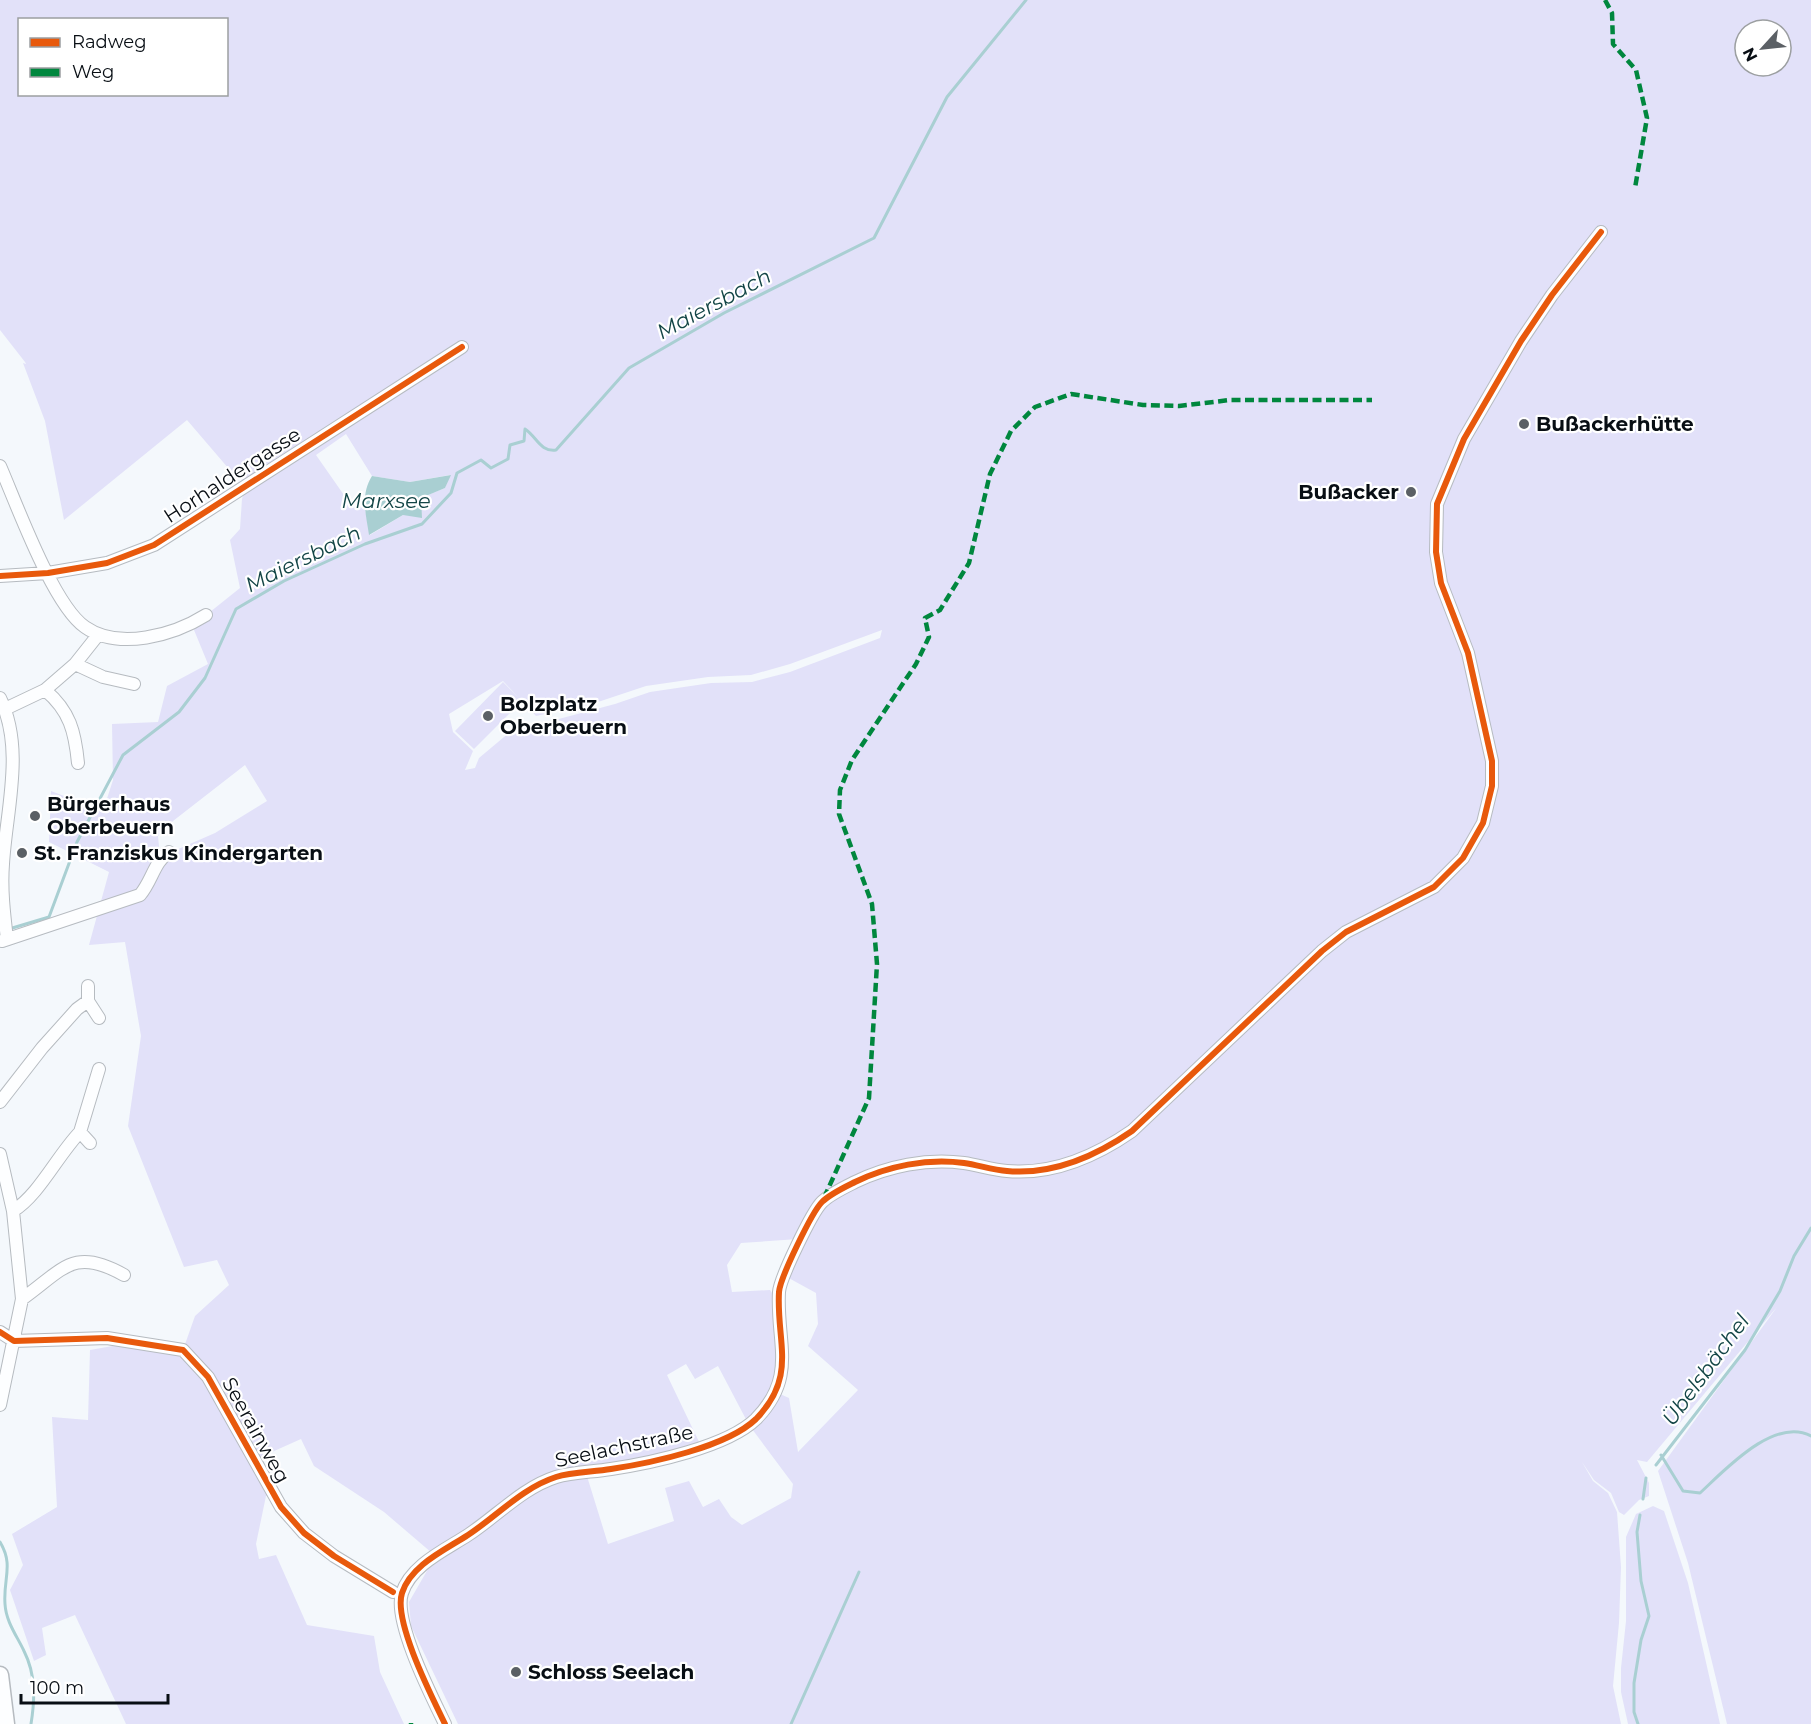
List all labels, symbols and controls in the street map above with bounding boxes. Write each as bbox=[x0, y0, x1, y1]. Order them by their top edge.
legend bbox=[18, 18, 228, 96]
north arrow bbox=[1733, 18, 1793, 78]
text: Radweg bbox=[72, 31, 147, 53]
text: N bbox=[1739, 45, 1761, 65]
text: Weg bbox=[72, 61, 114, 83]
water label: Maiersbach bbox=[652, 263, 775, 344]
place label: Bußackerhütte bbox=[1536, 412, 1694, 436]
marker: Bußackerhütte bbox=[1517, 417, 1531, 431]
street label: Horhaldergasse bbox=[159, 422, 305, 528]
place label: Bußacker bbox=[1298, 480, 1399, 504]
marker: Bußacker bbox=[1404, 485, 1418, 499]
water label: Marxsee bbox=[341, 488, 431, 513]
water label: Maiersbach bbox=[241, 520, 365, 597]
place label: Bolzplatz Oberbeuern bbox=[500, 692, 627, 739]
marker: Bolzplatz Oberbeuern bbox=[481, 709, 495, 723]
place label: Bürgerhaus Oberbeuern bbox=[47, 792, 174, 839]
marker: Bürgerhaus Oberbeuern bbox=[28, 809, 42, 823]
place label: St. Franziskus Kindergarten bbox=[34, 841, 323, 865]
marker: St. Franziskus Kindergarten bbox=[15, 846, 29, 860]
water label: Übelsbächel bbox=[1657, 1309, 1755, 1430]
street label: Seerainweg bbox=[217, 1373, 295, 1487]
street label: Seelachstraße bbox=[553, 1420, 695, 1472]
place label: Schloss Seelach bbox=[528, 1660, 694, 1684]
marker: Schloss Seelach bbox=[509, 1665, 523, 1679]
scale bar bbox=[21, 1667, 168, 1705]
text: 100 m bbox=[30, 1677, 84, 1699]

